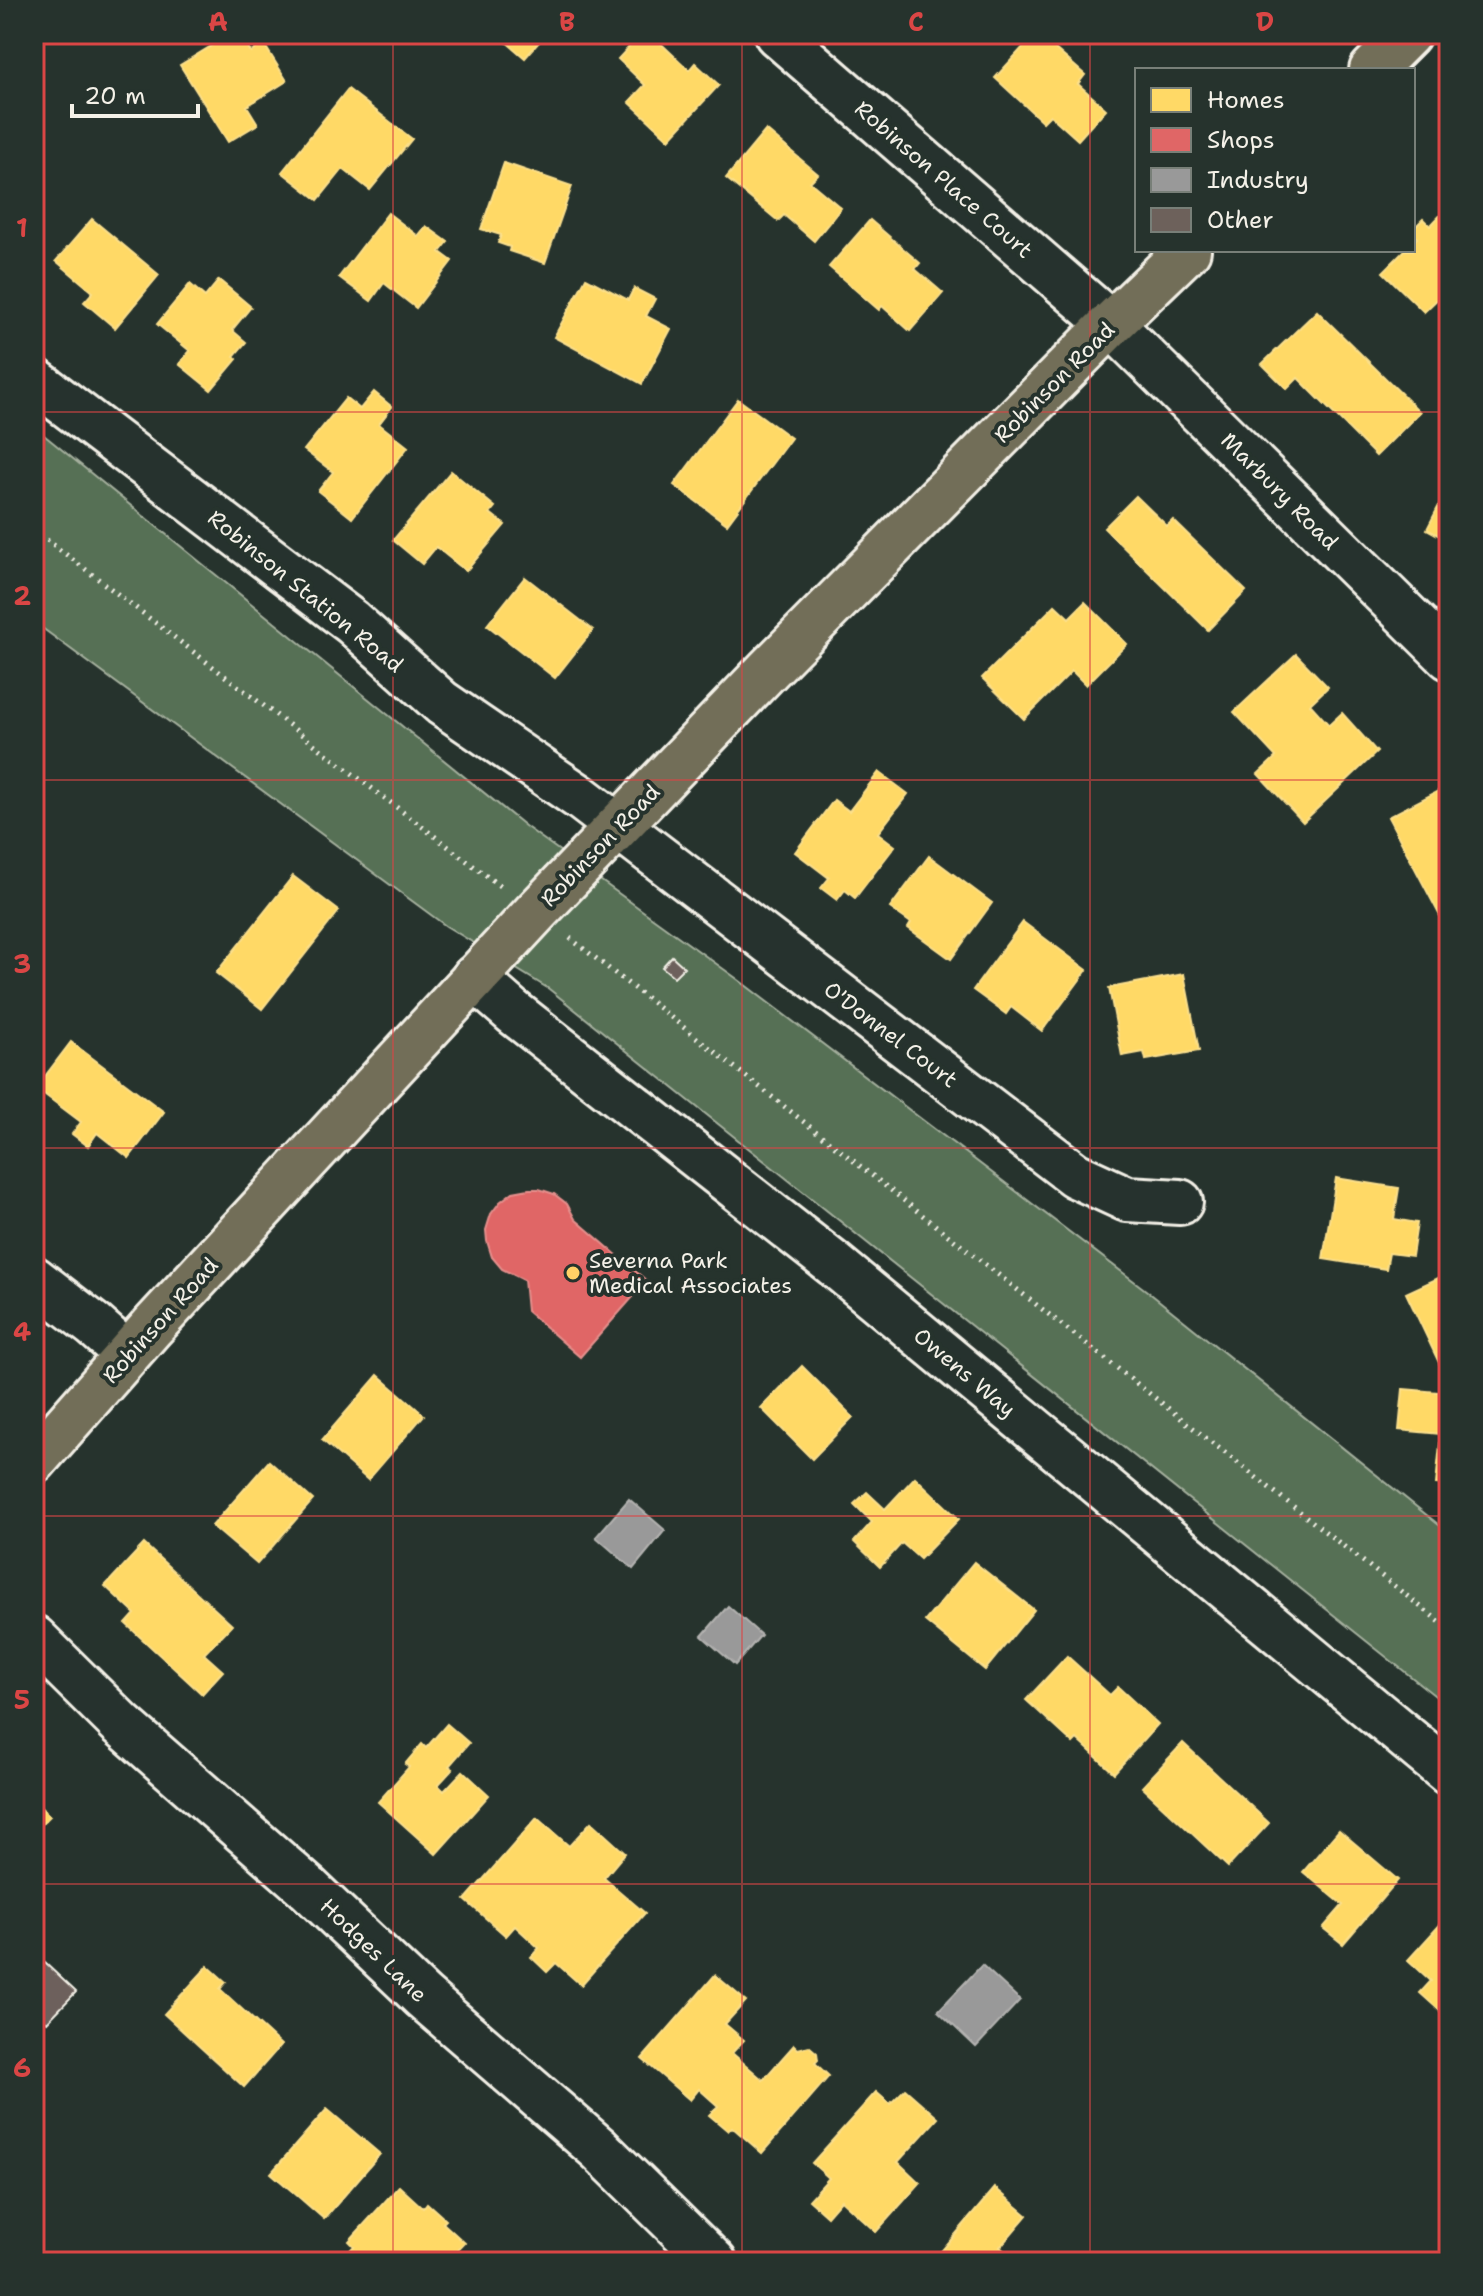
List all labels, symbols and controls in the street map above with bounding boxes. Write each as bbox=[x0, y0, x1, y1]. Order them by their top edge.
text: A bbox=[208, 4, 228, 39]
text: B bbox=[559, 4, 575, 39]
text: C bbox=[908, 4, 924, 39]
text: D bbox=[1256, 4, 1274, 39]
scale bar bbox=[72, 68, 198, 118]
legend bbox=[1135, 68, 1415, 252]
text: 20 m bbox=[84, 80, 146, 112]
text: Homes bbox=[1207, 84, 1285, 116]
street label: Robinson Place Court bbox=[849, 94, 1039, 265]
text: Shops bbox=[1207, 124, 1275, 156]
text: Industry bbox=[1207, 164, 1309, 196]
text: Other bbox=[1207, 204, 1274, 236]
text: 1 bbox=[16, 210, 28, 245]
street label: Robinson Road bbox=[988, 316, 1121, 449]
street label: Marbury Road bbox=[1215, 426, 1345, 556]
street label: Robinson Station Road bbox=[202, 503, 410, 679]
text: 2 bbox=[13, 578, 31, 613]
street label: Robinson Road bbox=[534, 778, 666, 913]
text: 3 bbox=[13, 946, 31, 981]
street label: O'Donnel Court bbox=[818, 975, 963, 1094]
place label: Severna Park Medical Associates bbox=[589, 1246, 792, 1300]
street label: Robinson Road bbox=[96, 1251, 225, 1389]
marker: Severna Park Medical Associates bbox=[564, 1264, 582, 1282]
text: 4 bbox=[13, 1314, 31, 1349]
street label: Owens Way bbox=[907, 1321, 1022, 1424]
text: 5 bbox=[14, 1682, 30, 1717]
street label: Hodges Lane bbox=[314, 1892, 433, 2009]
text: 6 bbox=[13, 2050, 31, 2085]

